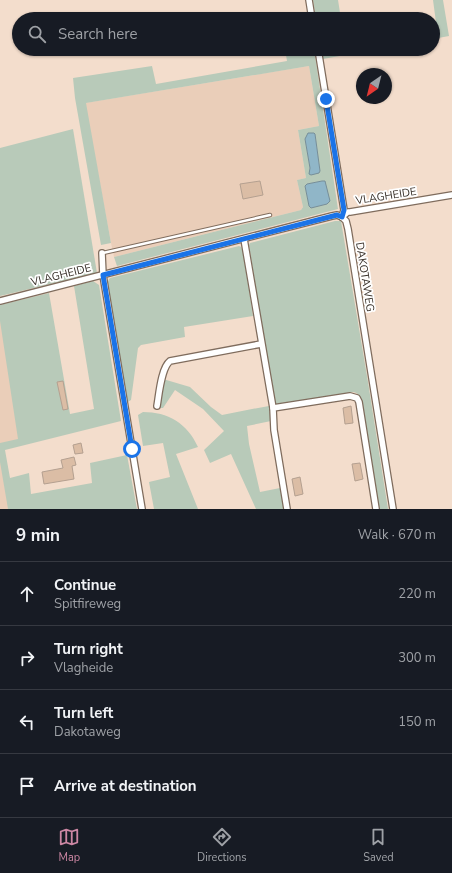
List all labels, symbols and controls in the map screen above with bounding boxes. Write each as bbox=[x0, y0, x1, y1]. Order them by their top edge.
search box bbox=[12, 12, 440, 56]
icon: search bbox=[26, 23, 48, 45]
text: Search here bbox=[58, 24, 138, 44]
north arrow bbox=[356, 68, 392, 104]
route end bbox=[317, 90, 335, 108]
street label: VLAGHEIDE bbox=[354, 184, 417, 208]
street label: DAKOTAWEG bbox=[352, 241, 378, 313]
street label: VLAGHEIDE bbox=[28, 260, 93, 290]
route start bbox=[123, 440, 141, 458]
text: 9 min bbox=[16, 524, 60, 547]
text: Walk · 670 m bbox=[358, 526, 436, 544]
text: Continue bbox=[54, 575, 116, 595]
icon: ahead bbox=[16, 583, 38, 605]
text: 220 m bbox=[398, 585, 436, 603]
text: Spitfireweg bbox=[54, 595, 121, 613]
text: Turn right bbox=[54, 639, 123, 659]
icon: right bbox=[16, 647, 38, 669]
text: 300 m bbox=[398, 649, 436, 667]
text: Vlagheide bbox=[54, 659, 113, 677]
text: Turn left bbox=[54, 703, 113, 723]
icon: left bbox=[16, 711, 38, 733]
text: 150 m bbox=[398, 713, 436, 731]
text: Dakotaweg bbox=[54, 723, 121, 741]
icon: arrive bbox=[16, 775, 38, 797]
text: Arrive at destination bbox=[54, 776, 197, 796]
tab: Map bbox=[58, 826, 80, 865]
tab: Directions bbox=[197, 826, 247, 865]
tab: Saved bbox=[363, 826, 394, 865]

